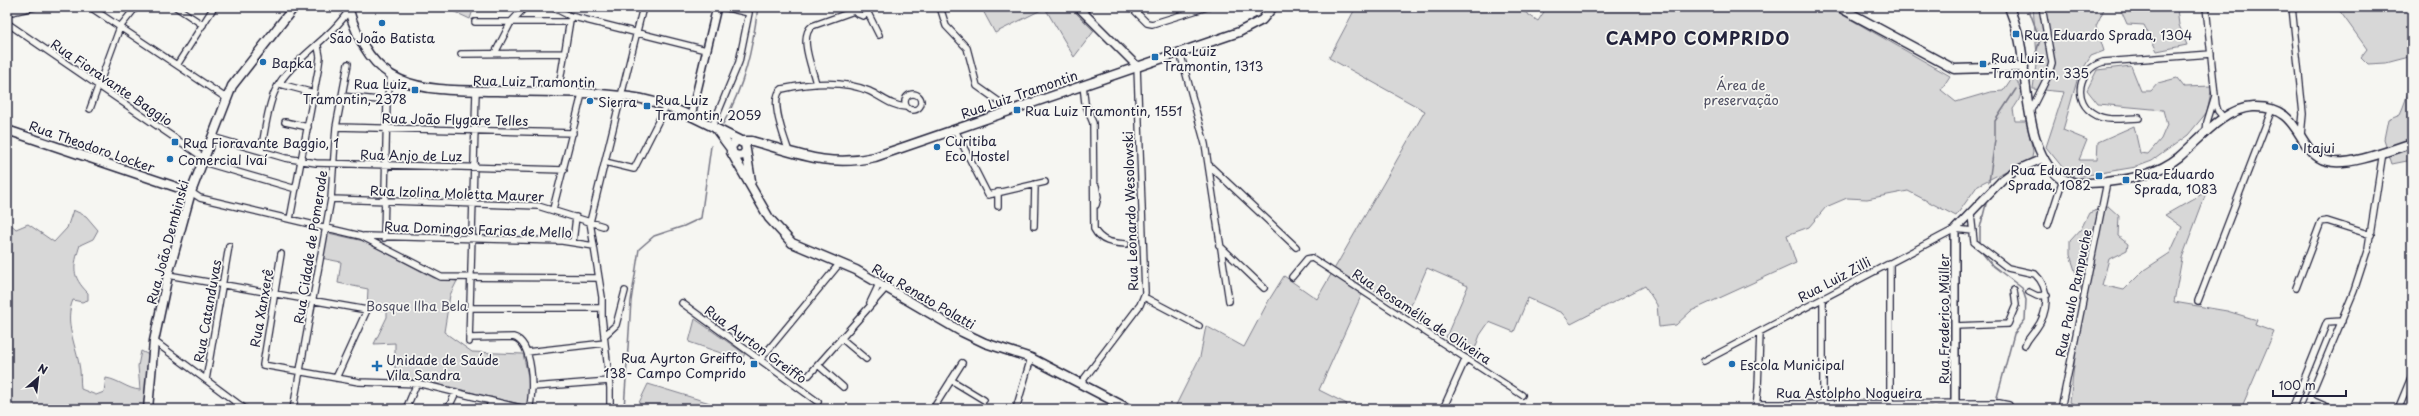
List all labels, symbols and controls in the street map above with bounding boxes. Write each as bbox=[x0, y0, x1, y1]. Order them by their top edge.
marker: São João Batista bbox=[377, 18, 387, 28]
district label: CAMPO COMPRIDO bbox=[1606, 25, 1790, 51]
place label: Rua Eduardo Sprada, 1304 bbox=[2024, 25, 2192, 44]
place label: São João Batista bbox=[329, 28, 435, 47]
marker: Rua Eduardo Sprada, 1304 bbox=[2011, 29, 2021, 39]
street label: Rua Fioravante Baggio bbox=[47, 34, 177, 130]
place label: Rua Luiz Tramontin, 1313 bbox=[1163, 41, 1263, 75]
place label: Rua Luiz Tramontin, 335 bbox=[1991, 48, 2089, 82]
marker: Rua Luiz Tramontin, 1313 bbox=[1150, 52, 1160, 62]
place label: Bapka bbox=[271, 53, 313, 72]
marker: Bapka bbox=[258, 57, 268, 67]
marker: Rua Luiz Tramontin, 335 bbox=[1978, 59, 1988, 69]
street label: Rua Luiz Tramontin bbox=[958, 65, 1080, 123]
street label: Rua Luiz Tramontin bbox=[473, 70, 595, 92]
place label: Rua Luiz Tramontin, 2378 bbox=[303, 74, 407, 108]
park label: Área de preservação bbox=[1703, 75, 1779, 109]
marker: Rua Luiz Tramontin, 2378 bbox=[410, 85, 420, 95]
place label: Rua Luiz Tramontin, 2059 bbox=[655, 90, 761, 124]
place label: Sierra bbox=[598, 92, 638, 111]
marker: Sierra bbox=[585, 96, 595, 106]
marker: Rua Luiz Tramontin, 2059 bbox=[642, 101, 652, 111]
place label: Rua Luiz Tramontin, 1551 bbox=[1025, 101, 1182, 120]
marker: Rua Luiz Tramontin, 1551 bbox=[1012, 105, 1022, 115]
street label: Rua João Flygare Telles bbox=[382, 108, 529, 130]
street label: Rua Theodoro Locker bbox=[27, 116, 158, 177]
place label: Curitiba Eco Hostel bbox=[945, 131, 1009, 165]
street label: Rua Leonardo Wesolowski bbox=[1118, 131, 1142, 291]
place label: Rua Fioravante Baggio, 1 bbox=[183, 133, 339, 152]
marker: Rua Fioravante Baggio, 1 bbox=[170, 137, 180, 147]
place label: Itajui bbox=[2303, 138, 2335, 157]
marker: Curitiba Eco Hostel bbox=[932, 142, 942, 152]
marker: Itajui bbox=[2290, 142, 2300, 152]
street label: Rua Anjo de Luz bbox=[360, 145, 462, 165]
place label: Comercial Ivaí bbox=[178, 150, 268, 169]
marker: Comercial Ivaí bbox=[165, 154, 175, 164]
place label: Rua Eduardo Sprada, 1082 bbox=[2008, 160, 2091, 194]
place label: Rua Eduardo Sprada, 1083 bbox=[2134, 164, 2217, 198]
street label: Rua Cidade de Pomerode bbox=[288, 169, 332, 325]
marker: Rua Eduardo Sprada, 1082 bbox=[2094, 171, 2104, 181]
marker: Rua Eduardo Sprada, 1083 bbox=[2121, 175, 2131, 185]
street label: Rua João Dembinski bbox=[141, 178, 193, 306]
street label: Rua Izolina Moletta Maurer bbox=[370, 180, 544, 206]
street label: Rua Domingos Farias de Mello bbox=[384, 216, 572, 242]
street label: Rua Paulo Pampuche bbox=[2050, 227, 2096, 359]
street label: Rua Luiz Zilli bbox=[1794, 252, 1874, 306]
street label: Rua Frederico Müller bbox=[1934, 253, 1953, 384]
street label: Rua Catanduvas bbox=[189, 258, 225, 364]
street label: Rua Renato Polatti bbox=[869, 259, 979, 333]
street label: Rua Rosamélia de Oliveira bbox=[1349, 264, 1495, 368]
street label: Rua Xanxerê bbox=[245, 267, 277, 349]
park label: Bosque Ilha Bela bbox=[366, 296, 469, 315]
street label: Rua Ayrton Greiffo bbox=[701, 300, 811, 388]
place label: Rua Ayrton Greiffo, 138- Campo Comprido bbox=[604, 348, 746, 382]
place label: Unidade de Saúde Vila Sandra bbox=[386, 350, 499, 384]
place label: Escola Municipal bbox=[1740, 355, 1845, 374]
north arrow bbox=[18, 358, 58, 398]
text: N bbox=[35, 359, 51, 378]
marker: Rua Ayrton Greiffo, 138- Campo Comprido bbox=[749, 359, 759, 369]
marker: Escola Municipal bbox=[1727, 359, 1737, 369]
marker: Unidade de Saúde Vila Sandra bbox=[371, 360, 383, 372]
scale bar bbox=[2273, 372, 2346, 398]
text: 100 m bbox=[2279, 376, 2316, 394]
street label: Rua Astolpho Nogueira bbox=[1776, 383, 1923, 402]

